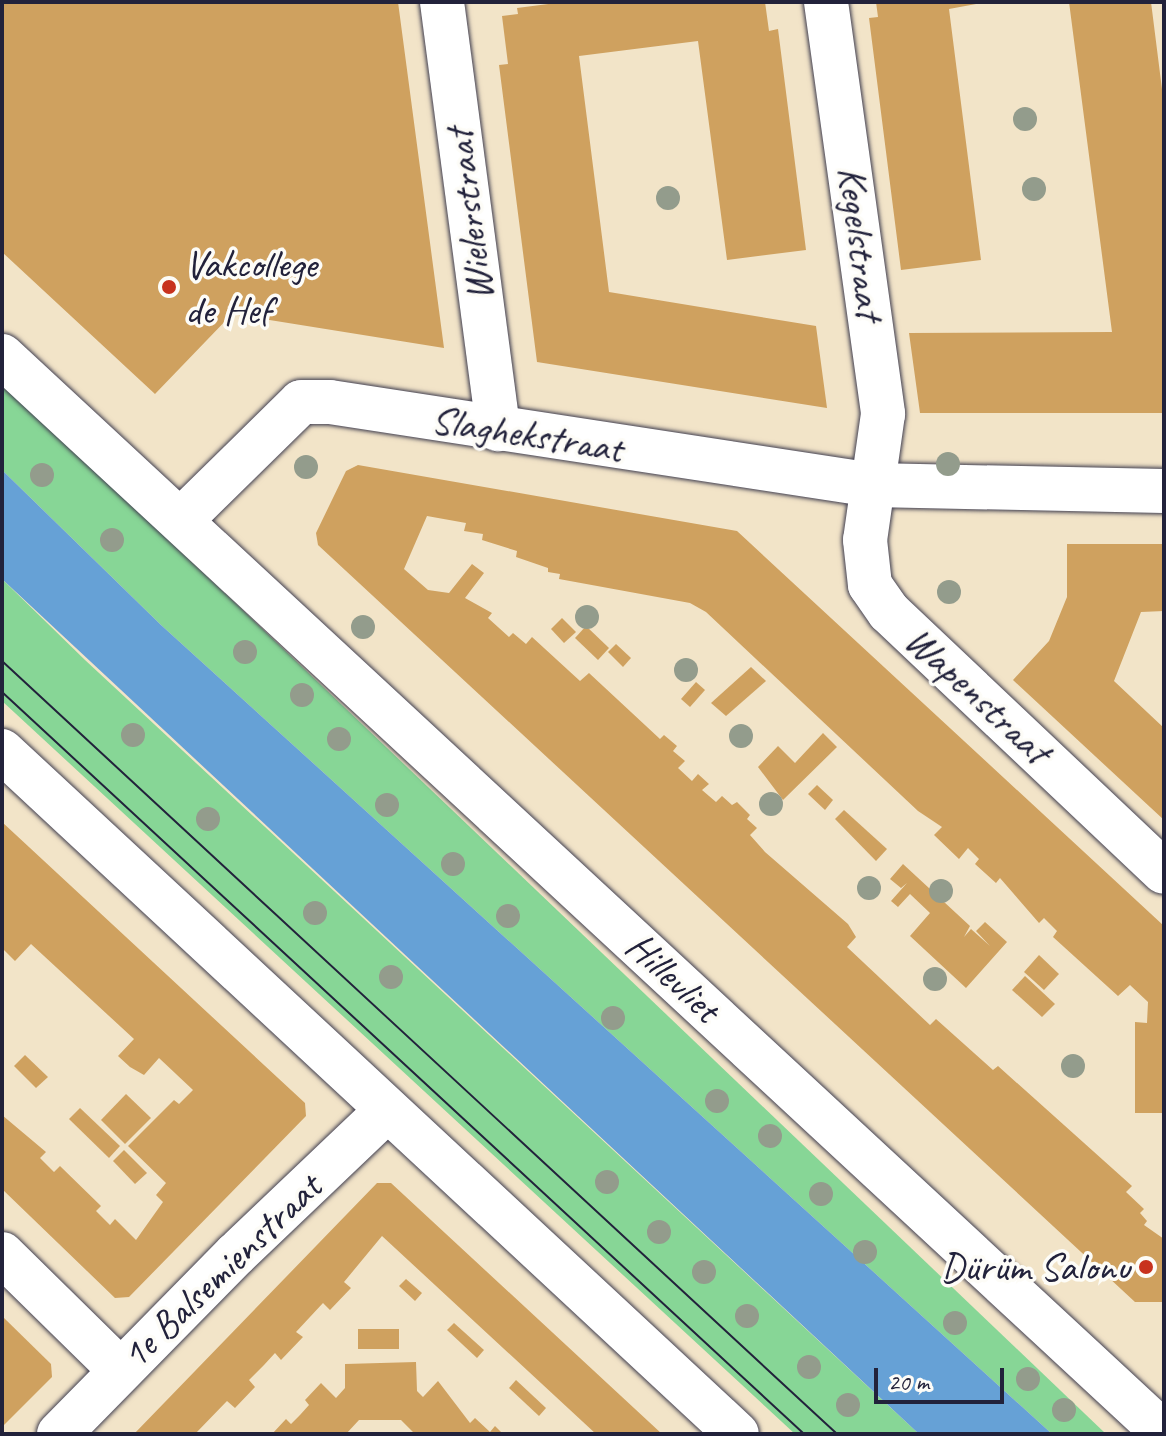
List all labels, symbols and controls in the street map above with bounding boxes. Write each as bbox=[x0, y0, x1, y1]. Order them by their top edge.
street label: Wielerstraat bbox=[435, 126, 503, 304]
street label: Kegelstraat bbox=[828, 164, 894, 322]
place label: Vakcollege de Hef bbox=[185, 240, 317, 334]
marker: Vakcollege de Hef bbox=[160, 278, 178, 296]
street label: Slaghekstraat bbox=[428, 395, 626, 473]
street label: Wapenstraat bbox=[896, 616, 1060, 774]
street label: Hillevliet bbox=[616, 922, 730, 1032]
street label: 1e Balsemienstraat bbox=[111, 1163, 331, 1379]
place label: Dürüm Salonu bbox=[941, 1243, 1130, 1291]
marker: Dürüm Salonu bbox=[1137, 1258, 1155, 1276]
scale bar bbox=[878, 1352, 1008, 1402]
text: 20 m bbox=[888, 1367, 929, 1397]

